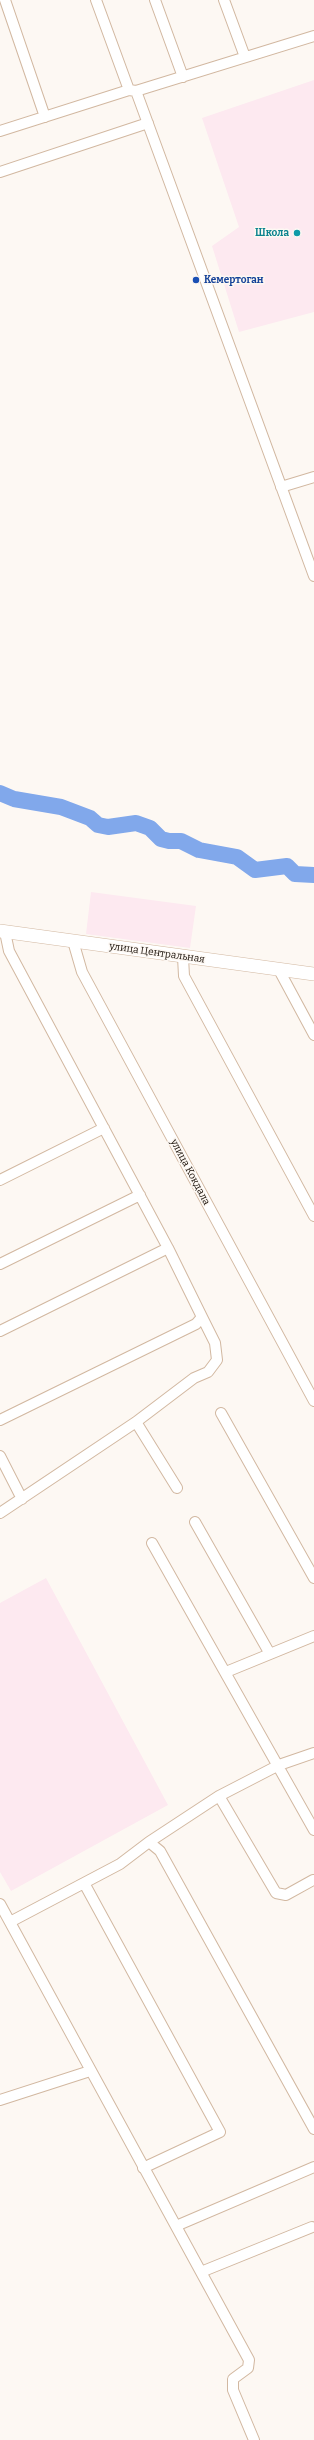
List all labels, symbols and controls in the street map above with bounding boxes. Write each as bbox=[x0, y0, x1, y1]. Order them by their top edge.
place label: Школа bbox=[255, 227, 289, 239]
marker: Школа bbox=[292, 228, 302, 238]
place label: Кемертоган bbox=[204, 274, 264, 286]
marker: Кемертоган bbox=[191, 275, 201, 285]
street label: улица Центральная bbox=[108, 940, 206, 966]
street label: улица Кокдала bbox=[168, 1137, 212, 1207]

